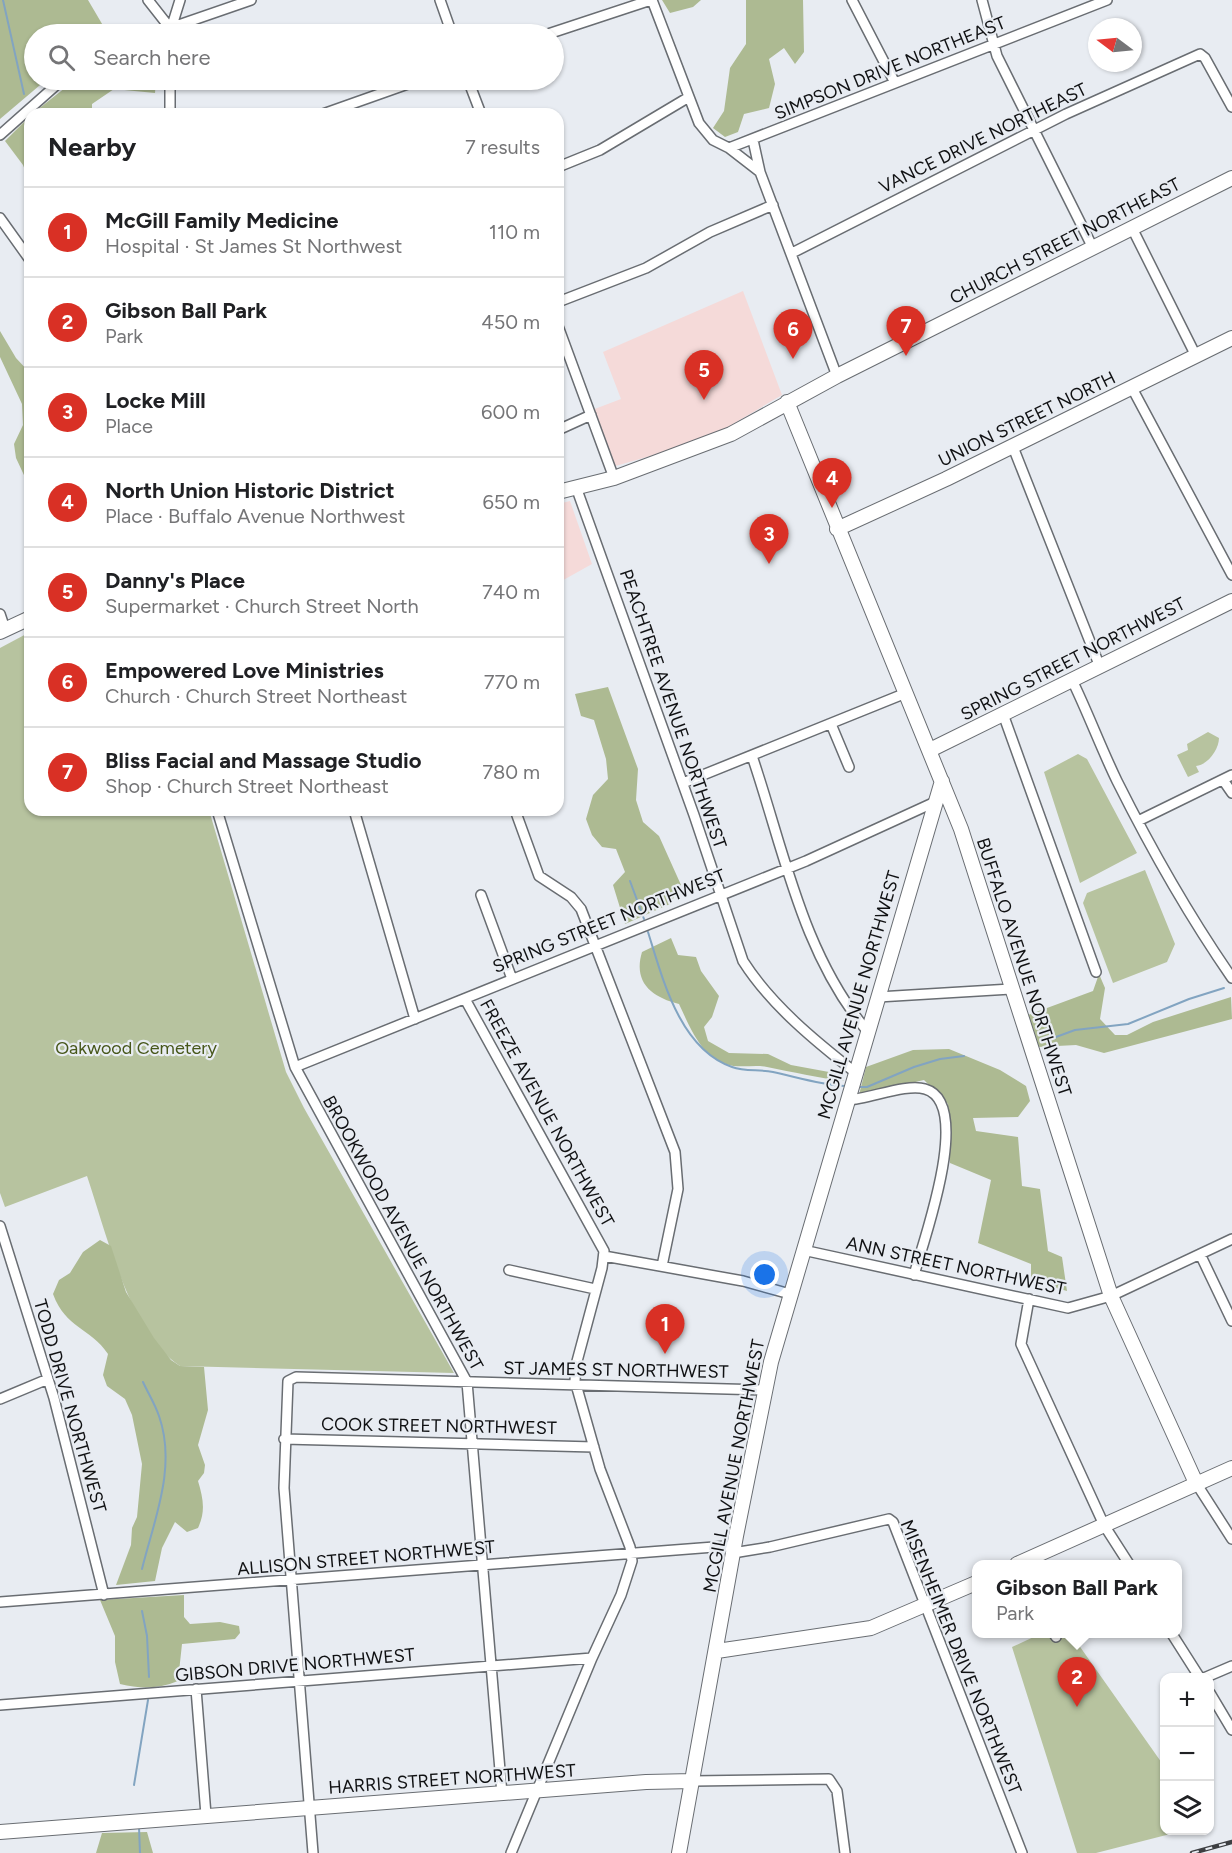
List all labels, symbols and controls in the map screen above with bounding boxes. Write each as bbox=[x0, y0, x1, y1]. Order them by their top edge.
street label: SIMPSON DRIVE NORTHEAST bbox=[771, 11, 1009, 125]
north arrow bbox=[1088, 18, 1142, 72]
search box bbox=[24, 24, 564, 90]
icon: search bbox=[45, 41, 78, 74]
text: Search here bbox=[93, 44, 211, 71]
street label: VANCE DRIVE NORTHEAST bbox=[876, 78, 1091, 198]
text: Nearby bbox=[48, 131, 136, 163]
text: 7 results bbox=[465, 135, 540, 159]
street label: CHURCH STREET NORTHEAST bbox=[946, 173, 1184, 309]
text: McGill Family Medicine bbox=[105, 207, 338, 234]
text: 1 bbox=[63, 220, 72, 244]
text: 110 m bbox=[489, 220, 540, 244]
text: Hospital · St James St Northwest bbox=[105, 234, 402, 258]
text: Gibson Ball Park bbox=[105, 297, 267, 324]
pin: 7 bbox=[886, 306, 926, 356]
text: 2 bbox=[62, 310, 73, 334]
text: 450 m bbox=[481, 310, 540, 334]
pin: 6 bbox=[774, 310, 812, 359]
text: Park bbox=[105, 324, 143, 348]
pin: 5 bbox=[684, 350, 724, 400]
street label: UNION STREET NORTH bbox=[935, 367, 1119, 471]
text: Locke Mill bbox=[105, 387, 206, 414]
text: 3 bbox=[62, 400, 73, 424]
text: 600 m bbox=[481, 400, 540, 424]
text: Place bbox=[105, 414, 153, 438]
pin: 4 bbox=[812, 458, 852, 508]
text: North Union Historic District bbox=[105, 477, 395, 504]
text: 4 bbox=[61, 490, 74, 514]
text: 650 m bbox=[482, 490, 540, 514]
text: Place · Buffalo Avenue Northwest bbox=[105, 504, 405, 528]
pin: 3 bbox=[750, 514, 788, 564]
street label: PEACHTREE AVENUE NORTHWEST bbox=[615, 566, 731, 852]
text: Danny's Place bbox=[105, 567, 245, 594]
text: 5 bbox=[62, 580, 73, 604]
text: 740 m bbox=[482, 580, 540, 604]
street label: SPRING STREET NORTHWEST bbox=[957, 593, 1189, 725]
text: Supermarket · Church Street North bbox=[105, 594, 419, 618]
text: Empowered Love Ministries bbox=[105, 657, 384, 684]
text: 6 bbox=[62, 670, 73, 694]
text: 770 m bbox=[484, 670, 540, 694]
text: Church · Church Street Northeast bbox=[105, 684, 407, 708]
text: Bliss Facial and Massage Studio bbox=[105, 747, 422, 774]
text: 7 bbox=[62, 760, 73, 784]
text: 780 m bbox=[482, 760, 540, 784]
text: Shop · Church Street Northeast bbox=[105, 774, 389, 798]
street label: BUFFALO AVENUE NORTHWEST bbox=[972, 835, 1076, 1099]
street label: SPRING STREET NORTHWEST bbox=[489, 864, 729, 978]
street label: MCGILL AVENUE NORTHWEST bbox=[813, 868, 905, 1122]
street label: FREEZE AVENUE NORTHWEST bbox=[475, 995, 619, 1231]
park label: Oakwood Cemetery bbox=[55, 1037, 217, 1059]
street label: BROOKWOOD AVENUE NORTHWEST bbox=[318, 1092, 488, 1374]
street label: ANN STREET NORTHWEST bbox=[844, 1232, 1068, 1300]
your location bbox=[750, 1260, 779, 1289]
street label: TODD DRIVE NORTHWEST bbox=[29, 1297, 111, 1515]
pin: 1 bbox=[646, 1304, 684, 1354]
street label: MCGILL AVENUE NORTHWEST bbox=[699, 1338, 769, 1594]
street label: ST JAMES ST NORTHWEST bbox=[503, 1357, 729, 1383]
street label: COOK STREET NORTHWEST bbox=[321, 1413, 557, 1439]
street label: MISENHEIMER DRIVE NORTHWEST bbox=[896, 1517, 1026, 1797]
street label: ALLISON STREET NORTHWEST bbox=[236, 1536, 496, 1580]
popup bbox=[972, 1560, 1182, 1638]
text: Gibson Ball Park bbox=[996, 1574, 1158, 1601]
text: Park bbox=[996, 1601, 1034, 1625]
street label: GIBSON DRIVE NORTHWEST bbox=[174, 1644, 416, 1686]
pin: 2 bbox=[1058, 1658, 1096, 1707]
map controls bbox=[1160, 1673, 1214, 1835]
button: + bbox=[1160, 1673, 1214, 1727]
button: − bbox=[1160, 1727, 1214, 1781]
street label: HARRIS STREET NORTHWEST bbox=[328, 1759, 577, 1799]
button: layers bbox=[1160, 1781, 1214, 1835]

